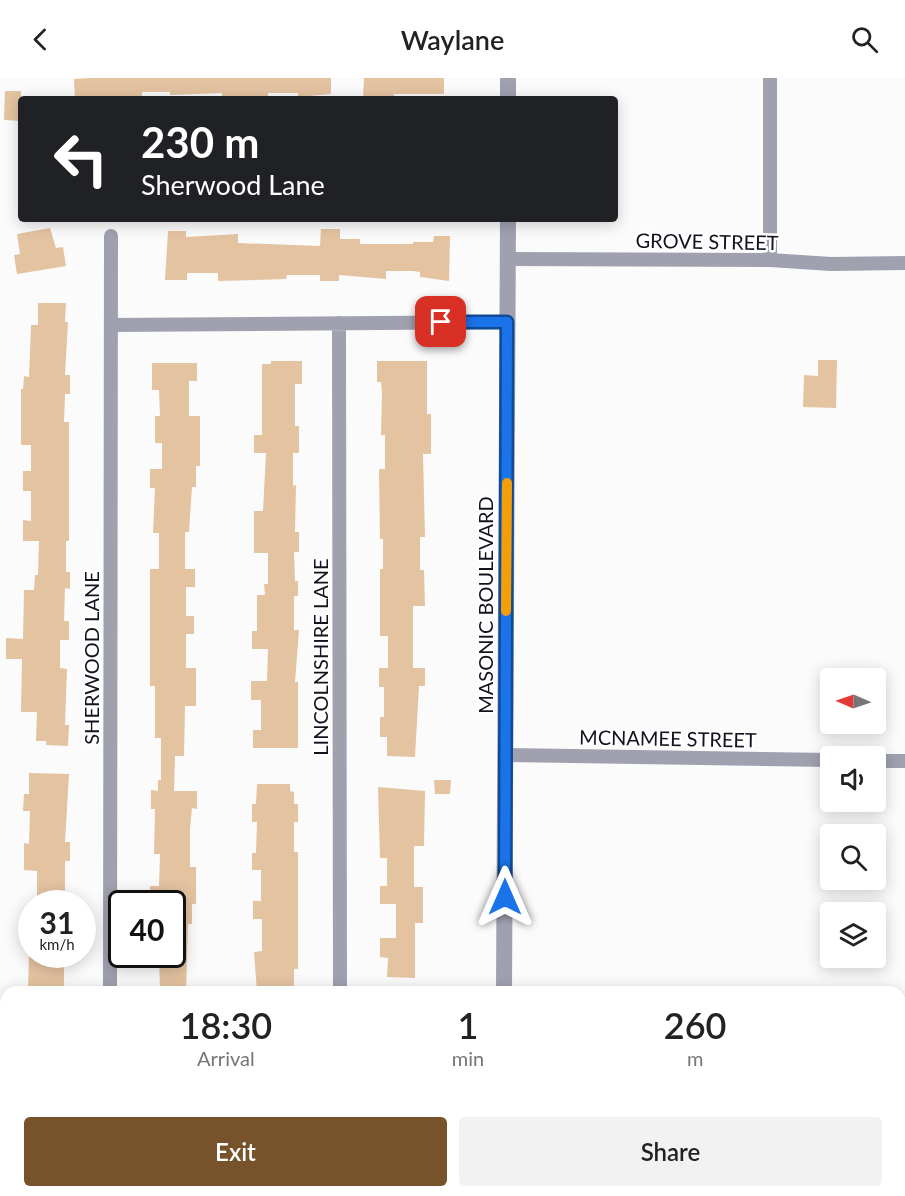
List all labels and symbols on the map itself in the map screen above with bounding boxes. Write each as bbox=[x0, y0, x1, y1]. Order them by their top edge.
street label: GROVE STREET bbox=[635, 228, 779, 254]
pin bbox=[415, 296, 466, 347]
street label: MASONIC BOULEVARD bbox=[473, 496, 497, 714]
street label: LINCOLNSHIRE LANE bbox=[308, 558, 332, 756]
street label: SHERWOOD LANE bbox=[79, 571, 103, 745]
north arrow bbox=[820, 668, 886, 734]
street label: MCNAMEE STREET bbox=[579, 724, 757, 752]
position arrow bbox=[473, 865, 537, 929]
speed limit sign: 40 bbox=[108, 890, 186, 968]

